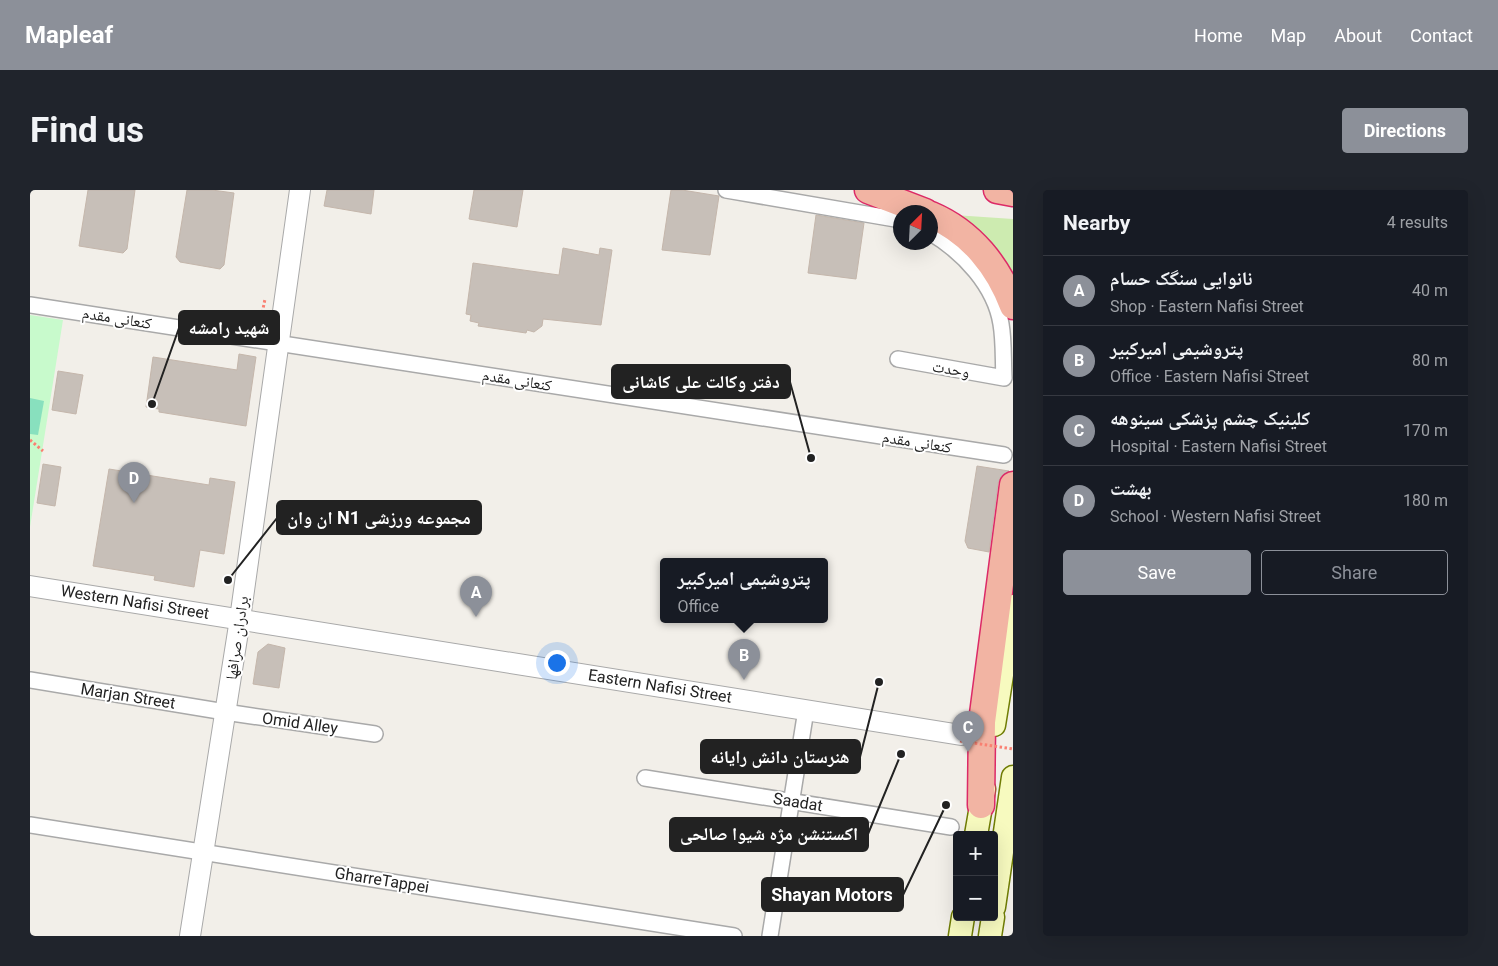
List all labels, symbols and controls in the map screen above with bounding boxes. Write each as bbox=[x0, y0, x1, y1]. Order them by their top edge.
text: Mapleaf bbox=[25, 21, 113, 49]
text: Home bbox=[1194, 25, 1243, 46]
text: Map bbox=[1271, 25, 1306, 46]
text: About bbox=[1334, 25, 1382, 46]
text: Contact bbox=[1410, 25, 1473, 46]
button: Directions bbox=[1342, 108, 1468, 153]
text: Find us bbox=[30, 110, 144, 151]
north arrow bbox=[893, 205, 938, 250]
text: Nearby bbox=[1063, 211, 1130, 235]
text: 4 results bbox=[1387, 213, 1448, 232]
text: نانوایی سنگک حسام bbox=[1110, 267, 1253, 290]
text: A bbox=[1074, 281, 1084, 300]
text: 40 m bbox=[1412, 281, 1448, 300]
text: Shop · Eastern Nafisi Street bbox=[1110, 297, 1304, 316]
street label: کنعانی مقدم bbox=[81, 303, 154, 334]
callout: شهید رامشه bbox=[179, 311, 279, 344]
text: شهید رامشه bbox=[189, 317, 269, 338]
text: پتروشیمی امیرکبیر bbox=[1110, 337, 1243, 360]
text: B bbox=[1074, 351, 1084, 370]
text: 80 m bbox=[1412, 351, 1448, 370]
street label: وحدت bbox=[931, 356, 971, 382]
street label: کنعانی مقدم bbox=[481, 365, 554, 396]
callout: دفتر وکالت علی کاشانی bbox=[612, 365, 790, 398]
text: Office · Eastern Nafisi Street bbox=[1110, 367, 1309, 386]
text: دفتر وکالت علی کاشانی bbox=[622, 371, 780, 393]
text: کلینیک چشم پزشکی سینوهه bbox=[1110, 407, 1310, 430]
text: C bbox=[1074, 421, 1084, 440]
text: 170 m bbox=[1403, 421, 1448, 440]
street label: کنعانی مقدم bbox=[881, 427, 954, 458]
text: Hospital · Eastern Nafisi Street bbox=[1110, 437, 1327, 456]
pin: D bbox=[118, 462, 150, 503]
text: بهشت bbox=[1110, 477, 1152, 500]
text: D bbox=[1074, 491, 1084, 510]
text: 180 m bbox=[1403, 491, 1448, 510]
callout: ان وان N1 مجموعه ورزشی bbox=[277, 501, 481, 534]
text: ان وان N1 مجموعه ورزشی bbox=[287, 507, 471, 529]
text: School · Western Nafisi Street bbox=[1110, 507, 1321, 526]
button: Save bbox=[1063, 550, 1251, 595]
button: Share bbox=[1261, 550, 1448, 595]
popup bbox=[660, 558, 828, 623]
text: پتروشیمی امیرکبیر bbox=[677, 567, 811, 590]
pin: A bbox=[460, 576, 492, 617]
street label: Western Nafisi Street bbox=[59, 581, 211, 623]
street label: برادران صرافها bbox=[222, 595, 253, 681]
text: Office bbox=[677, 597, 719, 616]
pin: B bbox=[728, 639, 760, 680]
your location bbox=[544, 650, 570, 676]
street label: Eastern Nafisi Street bbox=[587, 665, 733, 707]
street label: Marjan Street bbox=[79, 679, 177, 713]
street label: Omid Alley bbox=[261, 708, 339, 738]
pin: C bbox=[952, 711, 984, 752]
callout: هنرستان دانش رایانه bbox=[701, 740, 860, 773]
text: هنرستان دانش رایانه bbox=[711, 746, 849, 768]
street label: Saadat bbox=[772, 789, 824, 815]
callout: اکستنشن مژه شیوا صالحی bbox=[670, 818, 868, 851]
text: اکستنشن مژه شیوا صالحی bbox=[680, 823, 858, 845]
map controls bbox=[953, 831, 998, 921]
button: + bbox=[953, 831, 998, 876]
street label: GharreTappei bbox=[333, 863, 431, 897]
button: − bbox=[953, 876, 998, 921]
callout: Shayan Motors bbox=[762, 878, 903, 911]
text: Shayan Motors bbox=[771, 884, 893, 905]

